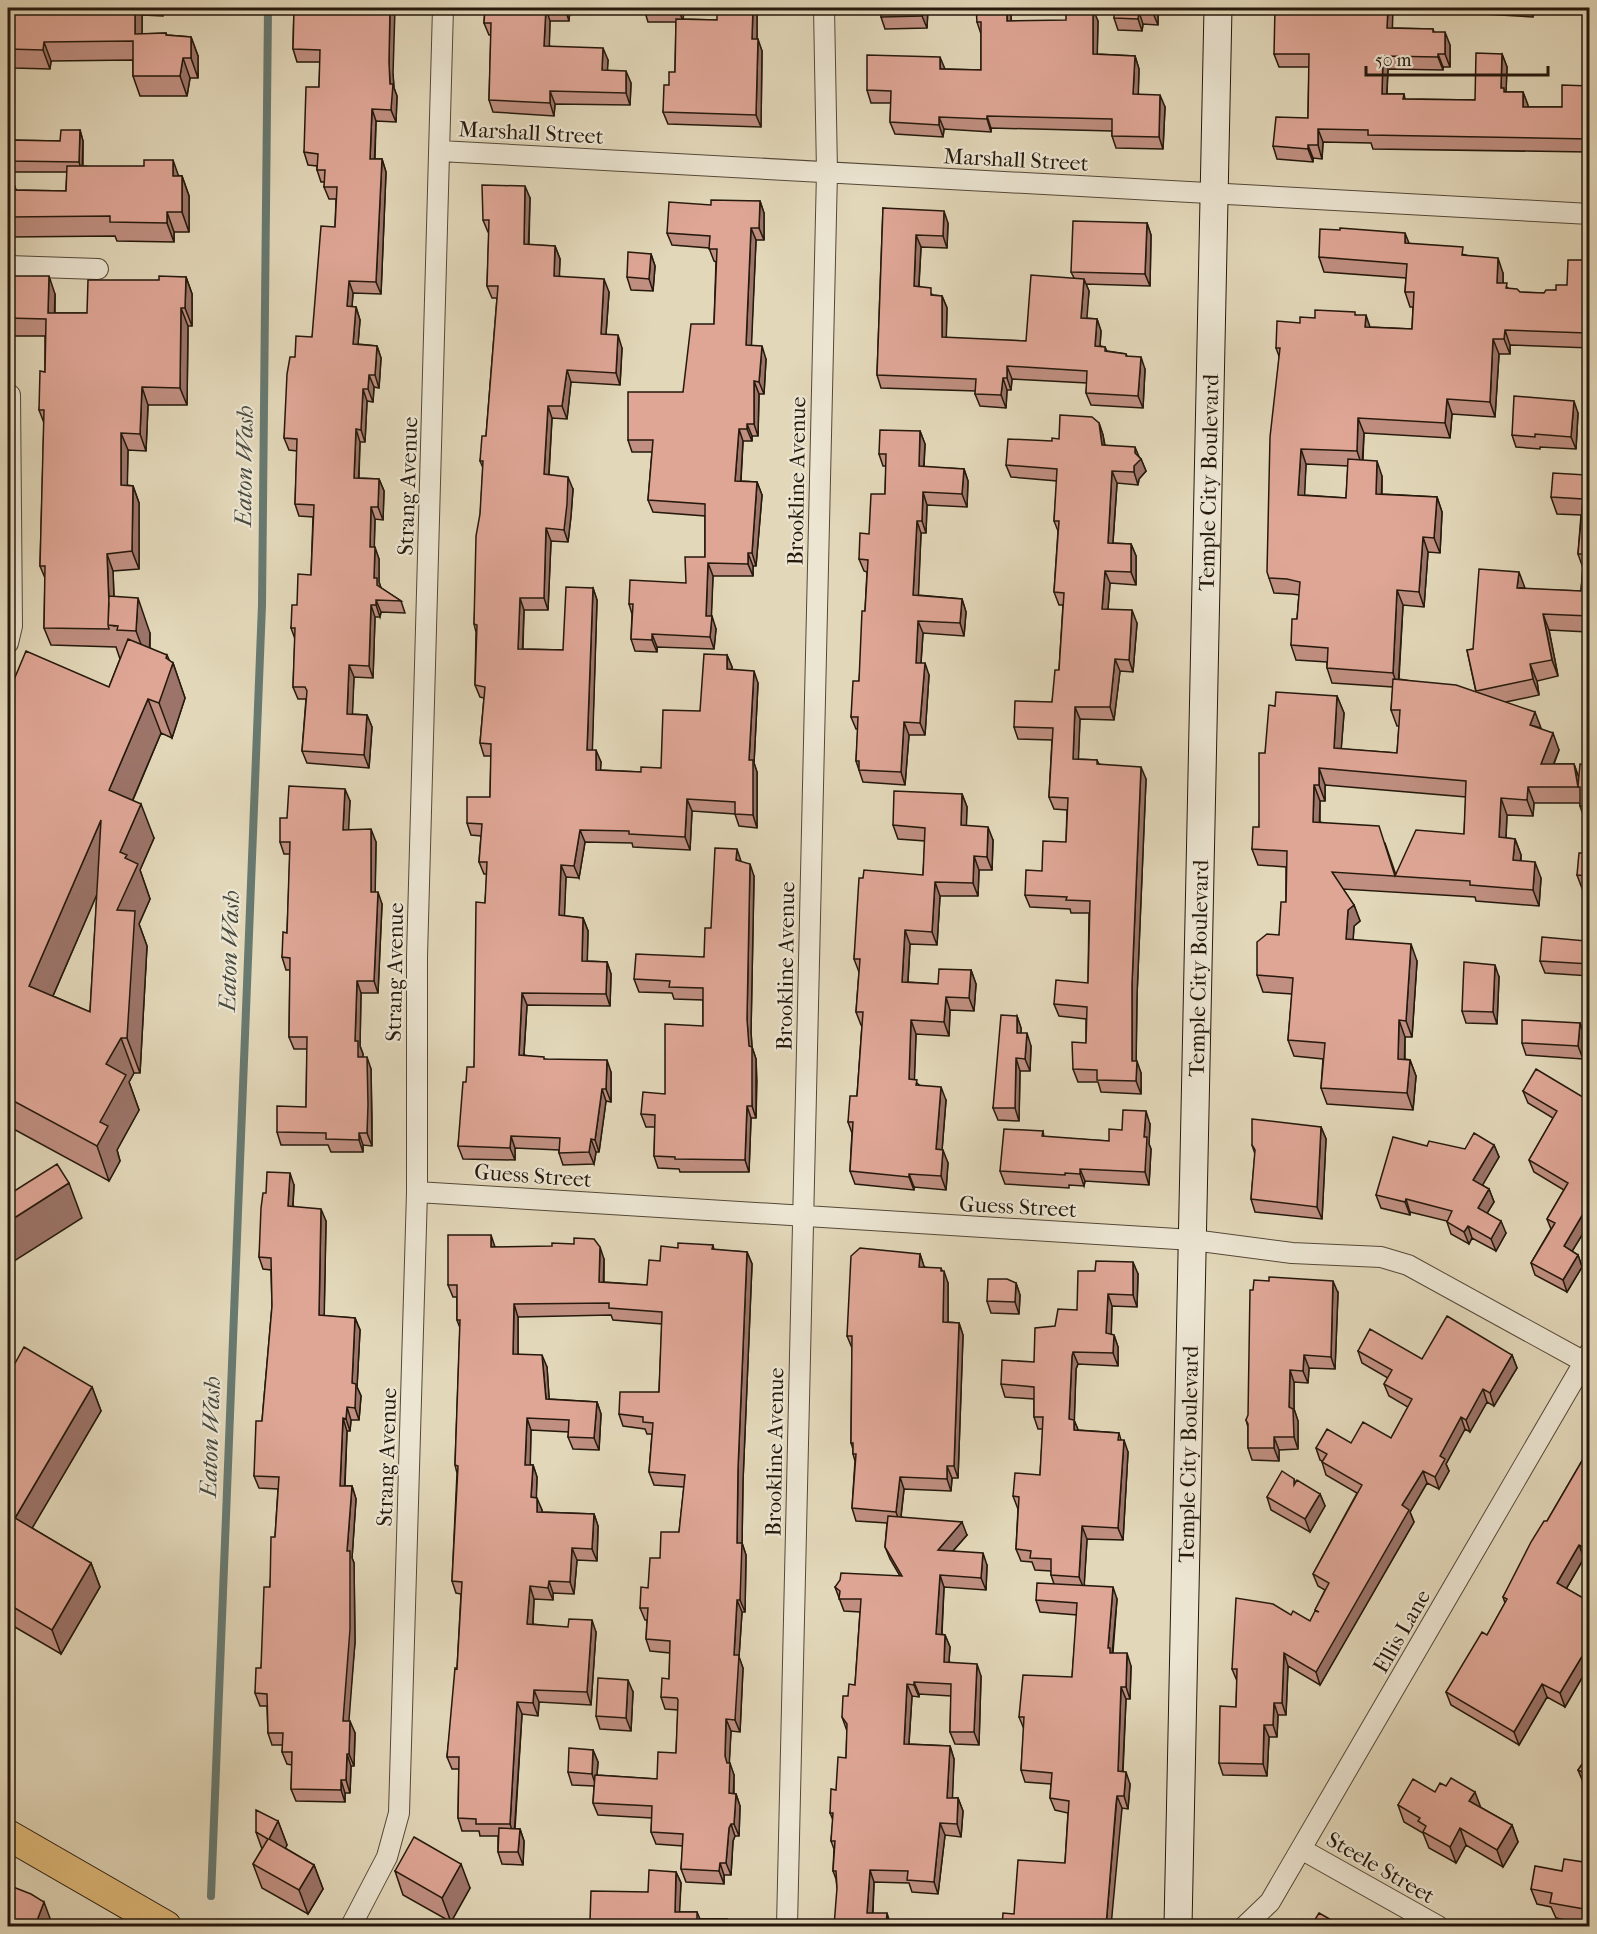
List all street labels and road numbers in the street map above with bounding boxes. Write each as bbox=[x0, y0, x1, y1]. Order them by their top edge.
street label: Marshall Street bbox=[458, 116, 604, 150]
street label: Marshall Street bbox=[943, 143, 1089, 177]
street label: Temple City Boulevard bbox=[1194, 372, 1224, 591]
street label: Brookline Avenue bbox=[783, 396, 811, 566]
street label: Strang Avenue bbox=[393, 416, 423, 556]
street label: Temple City Boulevard bbox=[1184, 858, 1214, 1077]
street label: Brookline Avenue bbox=[772, 881, 800, 1051]
street label: Strang Avenue bbox=[381, 902, 409, 1042]
street label: Guess Street bbox=[473, 1159, 593, 1193]
street label: Guess Street bbox=[958, 1191, 1078, 1223]
street label: Temple City Boulevard bbox=[1174, 1344, 1204, 1563]
street label: Brookline Avenue bbox=[761, 1367, 789, 1537]
street label: Strang Avenue bbox=[372, 1387, 402, 1527]
street label: Ellis Lane bbox=[1368, 1585, 1436, 1678]
street label: Steele Street bbox=[1322, 1826, 1439, 1909]

